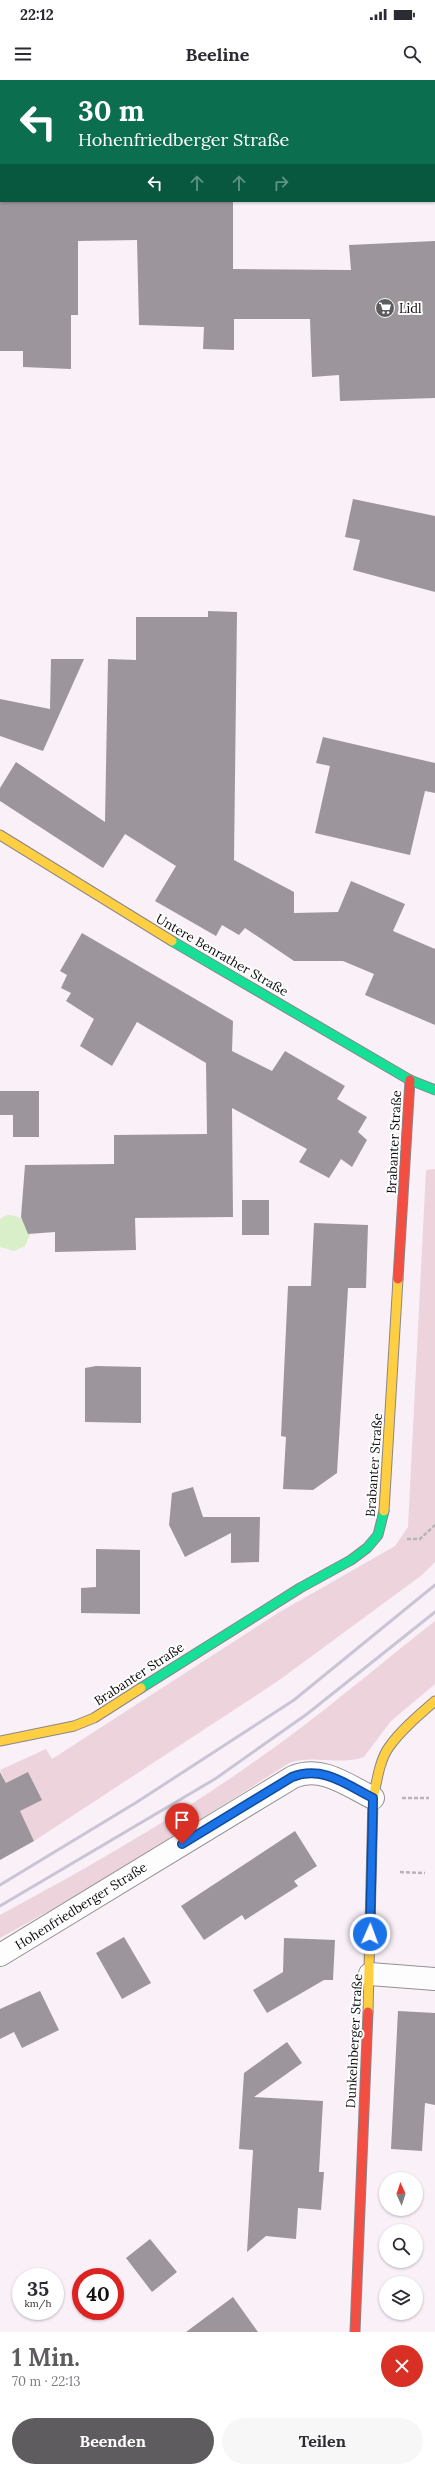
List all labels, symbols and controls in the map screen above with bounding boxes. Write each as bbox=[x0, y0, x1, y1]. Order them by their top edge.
text: 22:12 bbox=[20, 5, 54, 24]
icon: menu bbox=[12, 43, 34, 65]
text: Beeline bbox=[186, 43, 249, 66]
icon: search bbox=[401, 43, 423, 65]
text: 30 m bbox=[78, 93, 145, 129]
icon: left bbox=[12, 96, 64, 148]
text: Hohenfriedberger Straße bbox=[78, 128, 289, 151]
icon: left bbox=[144, 172, 166, 194]
icon: ahead bbox=[186, 172, 208, 194]
icon: ahead bbox=[228, 172, 250, 194]
icon: right bbox=[270, 172, 292, 194]
supermarket icon: Lidl bbox=[374, 297, 396, 319]
place label: Lidl bbox=[399, 300, 422, 317]
street label: Untere Benrather Straße bbox=[153, 910, 291, 1000]
street label: Brabanter Straße bbox=[383, 1090, 405, 1194]
street label: Brabanter Straße bbox=[362, 1413, 386, 1517]
street label: Brabanter Straße bbox=[91, 1639, 187, 1709]
pin bbox=[165, 1803, 199, 1844]
icon: arrive bbox=[171, 1809, 193, 1831]
street label: Hohenfriedberger Straße bbox=[12, 1858, 150, 1954]
position arrow bbox=[349, 1913, 391, 1955]
street label: Dunkelnberger Straße bbox=[342, 1973, 366, 2109]
north arrow bbox=[379, 2172, 423, 2216]
map controls bbox=[379, 2172, 423, 2320]
button: search bbox=[379, 2224, 423, 2268]
speed limit sign: 40 bbox=[72, 2268, 124, 2320]
text: 35 bbox=[27, 2276, 49, 2301]
button: layers bbox=[379, 2276, 423, 2320]
text: km/h bbox=[24, 2297, 52, 2310]
text: 1 Min. bbox=[12, 2342, 80, 2373]
button: close bbox=[381, 2345, 423, 2387]
text: 70 m · 22:13 bbox=[12, 2373, 80, 2390]
button: Beenden bbox=[12, 2418, 214, 2464]
button: Teilen bbox=[222, 2418, 423, 2464]

